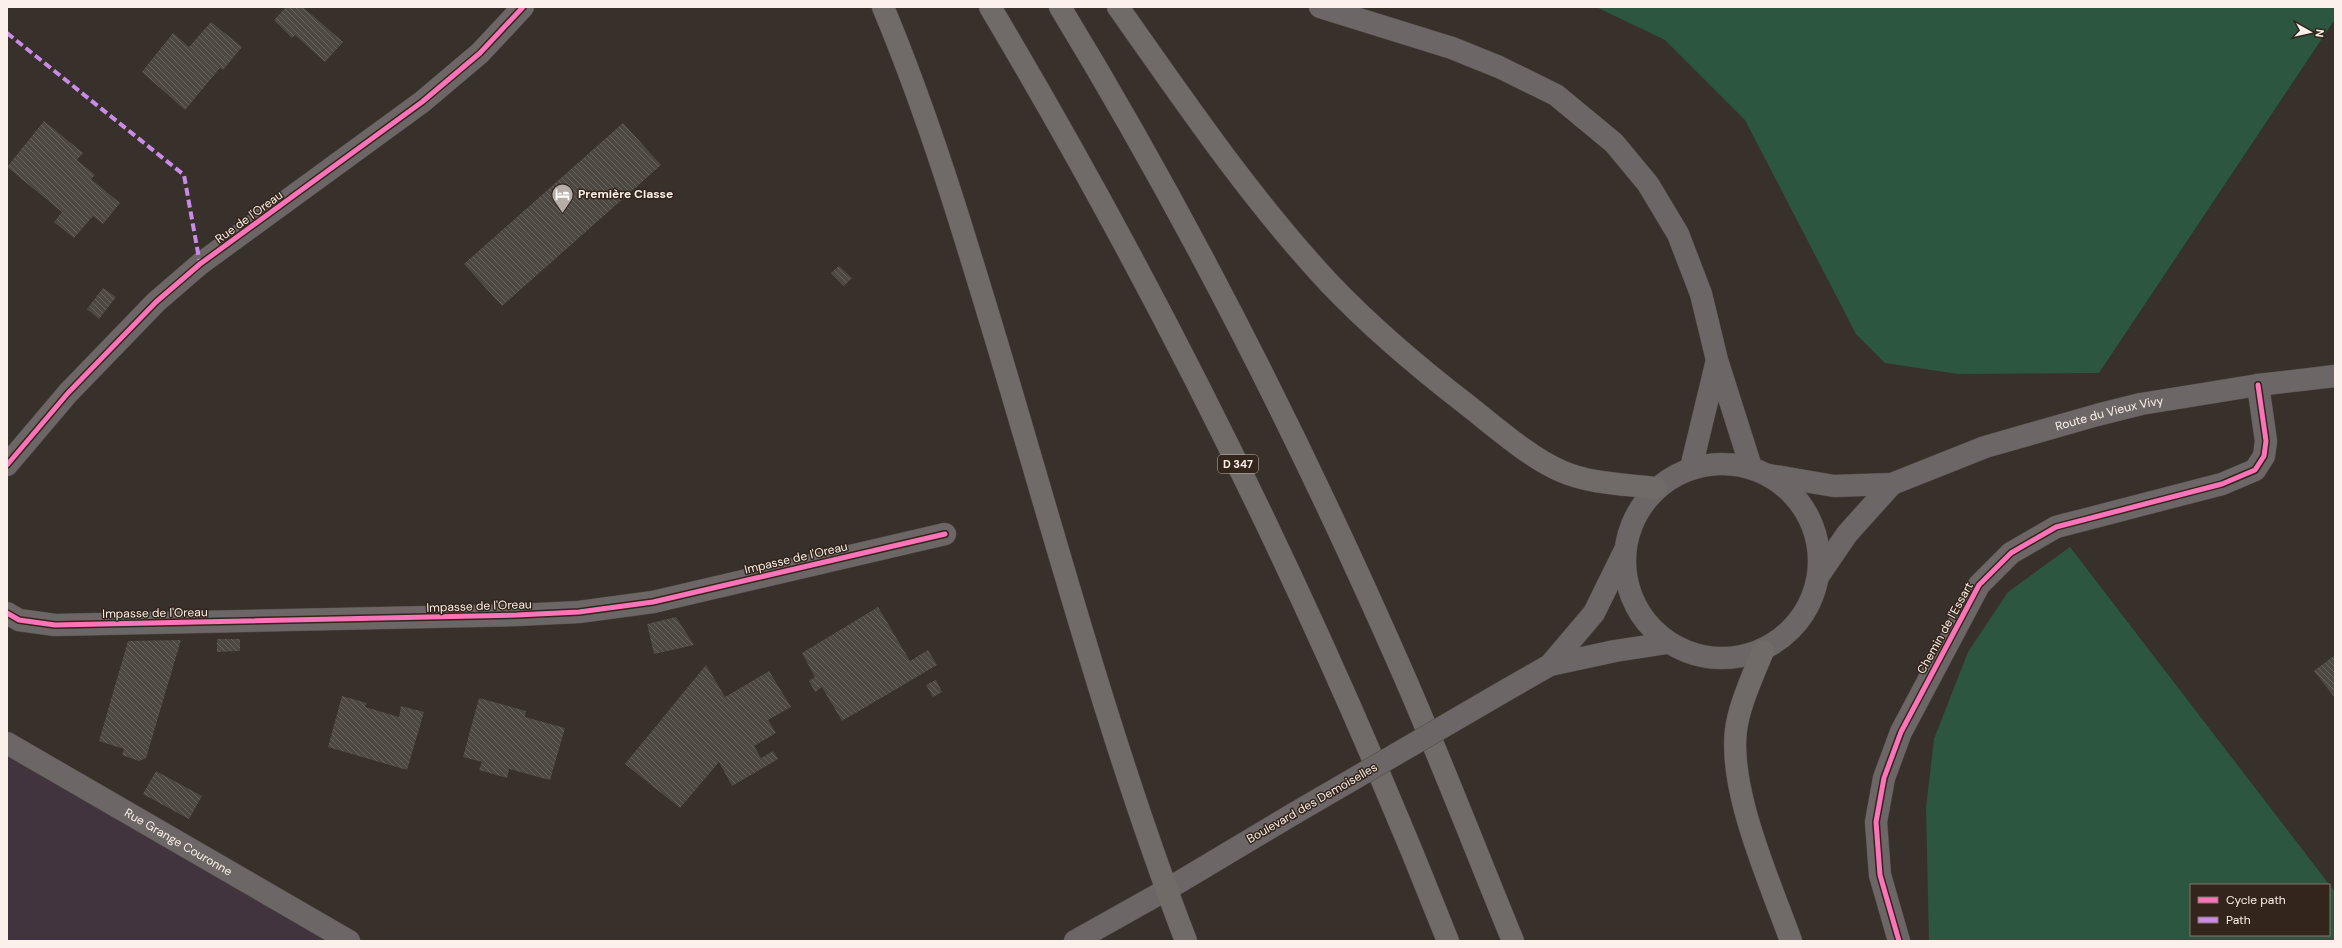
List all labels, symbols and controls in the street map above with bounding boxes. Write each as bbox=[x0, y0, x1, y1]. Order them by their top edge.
north arrow bbox=[2290, 12, 2330, 52]
text: N bbox=[2312, 28, 2327, 38]
hotel icon: Première Classe bbox=[549, 181, 575, 214]
place label: Première Classe bbox=[578, 186, 673, 202]
street label: Rue de l'Oreau bbox=[212, 187, 286, 247]
street label: Route du Vieux Vivy bbox=[2054, 392, 2165, 434]
road number: D 347 bbox=[1218, 455, 1258, 473]
street label: Impasse de l'Oreau bbox=[743, 538, 849, 578]
street label: Chemin de l'Essart bbox=[1913, 579, 1977, 677]
street label: Impasse de l'Oreau bbox=[426, 596, 532, 616]
street label: Impasse de l'Oreau bbox=[102, 604, 208, 622]
street label: Boulevard des Demoiselles bbox=[1244, 759, 1380, 847]
street label: Rue Grange Couronne bbox=[122, 805, 235, 880]
legend bbox=[2190, 884, 2330, 936]
text: Cycle path bbox=[2226, 892, 2286, 908]
text: Path bbox=[2226, 912, 2251, 928]

